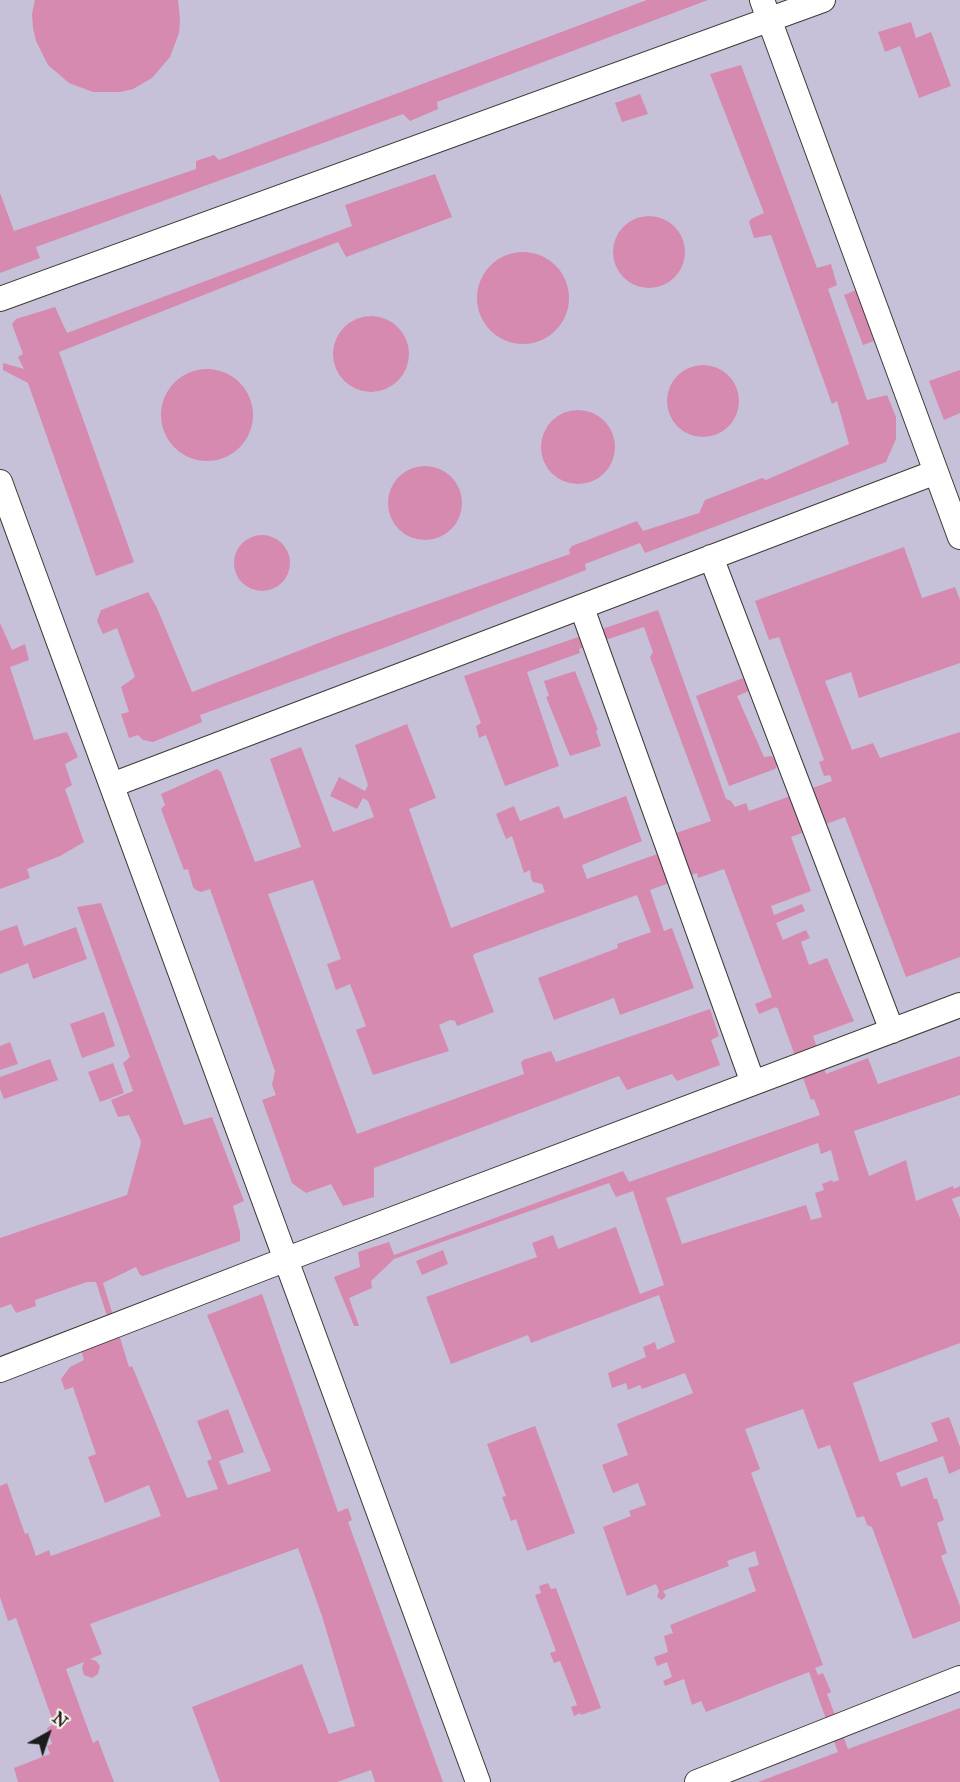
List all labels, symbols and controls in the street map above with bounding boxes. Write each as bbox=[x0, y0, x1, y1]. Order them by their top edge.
north arrow bbox=[18, 1704, 78, 1764]
text: N bbox=[49, 1708, 71, 1731]

